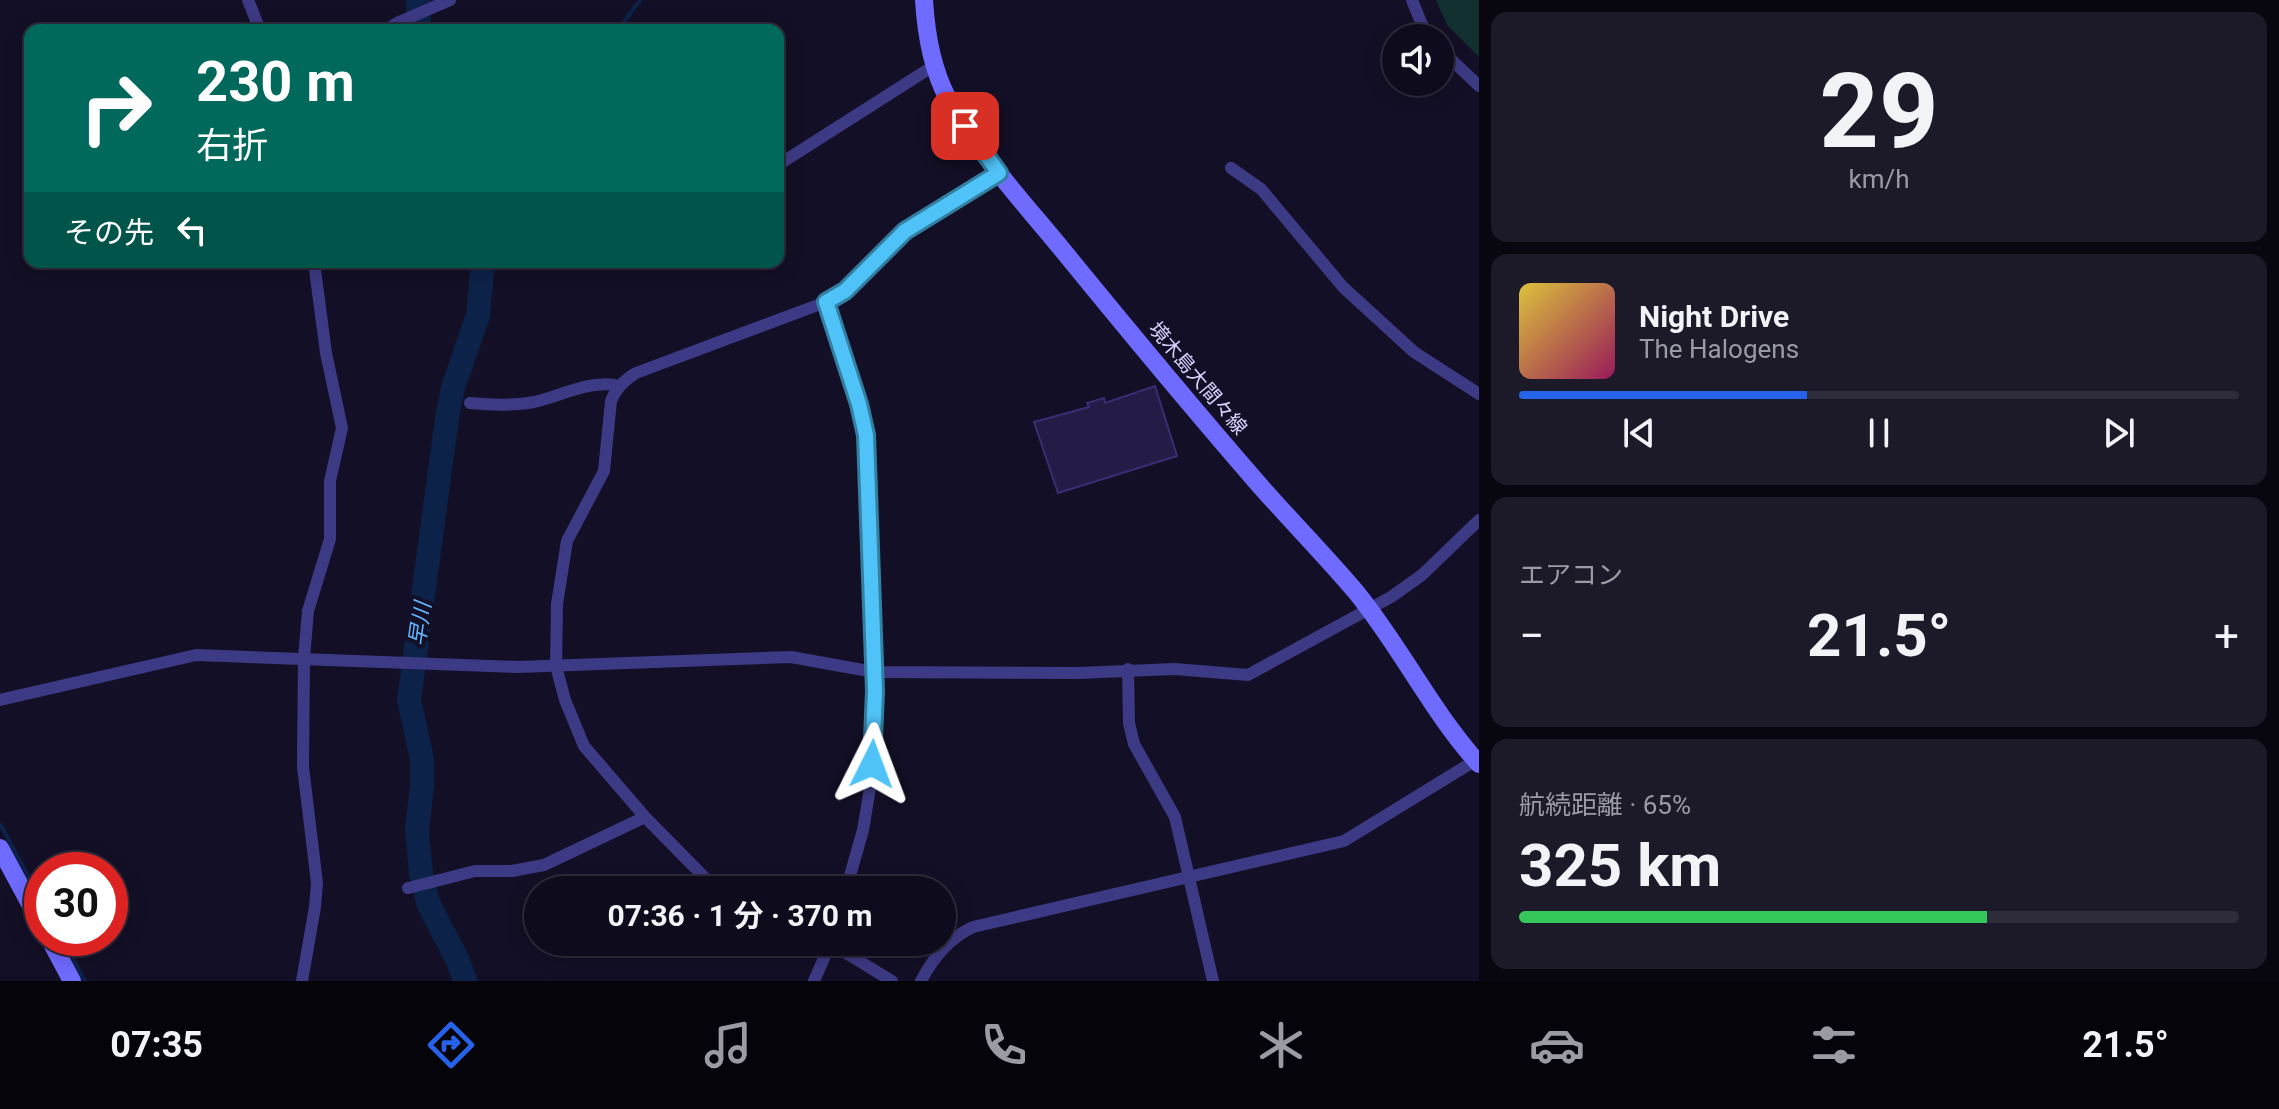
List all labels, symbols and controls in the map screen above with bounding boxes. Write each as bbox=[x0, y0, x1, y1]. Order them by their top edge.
map controls bbox=[1382, 24, 1454, 96]
button: sound bbox=[1382, 24, 1454, 96]
text: 230 m bbox=[196, 49, 355, 115]
text: 29 bbox=[1819, 51, 1939, 172]
icon: right bbox=[64, 56, 168, 160]
pin bbox=[931, 92, 999, 160]
icon: arrive bbox=[943, 104, 987, 148]
text: 右折 bbox=[196, 125, 268, 167]
text: km/h bbox=[1848, 164, 1910, 194]
icon: left bbox=[170, 208, 214, 252]
text: その先 bbox=[64, 215, 154, 250]
text: Night Drive bbox=[1639, 299, 1789, 334]
street label: 境木島大間々線 bbox=[1144, 317, 1252, 439]
text: The Halogens bbox=[1639, 334, 1799, 364]
icon: previous bbox=[1617, 411, 1661, 455]
icon: pause bbox=[1857, 411, 1901, 455]
icon: next bbox=[2097, 411, 2141, 455]
text: エアコン bbox=[1519, 560, 1623, 590]
water label: 早川 bbox=[405, 599, 436, 648]
text: 21.5° bbox=[1807, 600, 1951, 671]
text: − bbox=[1519, 610, 1544, 662]
text: + bbox=[2214, 610, 2239, 662]
position arrow bbox=[830, 722, 914, 806]
text: 航続距離 · 65% bbox=[1519, 790, 1691, 820]
text: 325 km bbox=[1519, 830, 1721, 901]
speed limit sign: 30 bbox=[24, 852, 128, 956]
text: 07:36 · 1 分 · 370 m bbox=[608, 898, 872, 933]
icon: directions bbox=[423, 1017, 479, 1073]
icon: music bbox=[700, 1017, 756, 1073]
icon: phone bbox=[976, 1017, 1032, 1073]
icon: climate bbox=[1253, 1017, 1309, 1073]
icon: car bbox=[1529, 1017, 1585, 1073]
icon: filters bbox=[1806, 1017, 1862, 1073]
text: 07:35 bbox=[110, 1024, 203, 1066]
text: 21.5° bbox=[2082, 1024, 2169, 1066]

